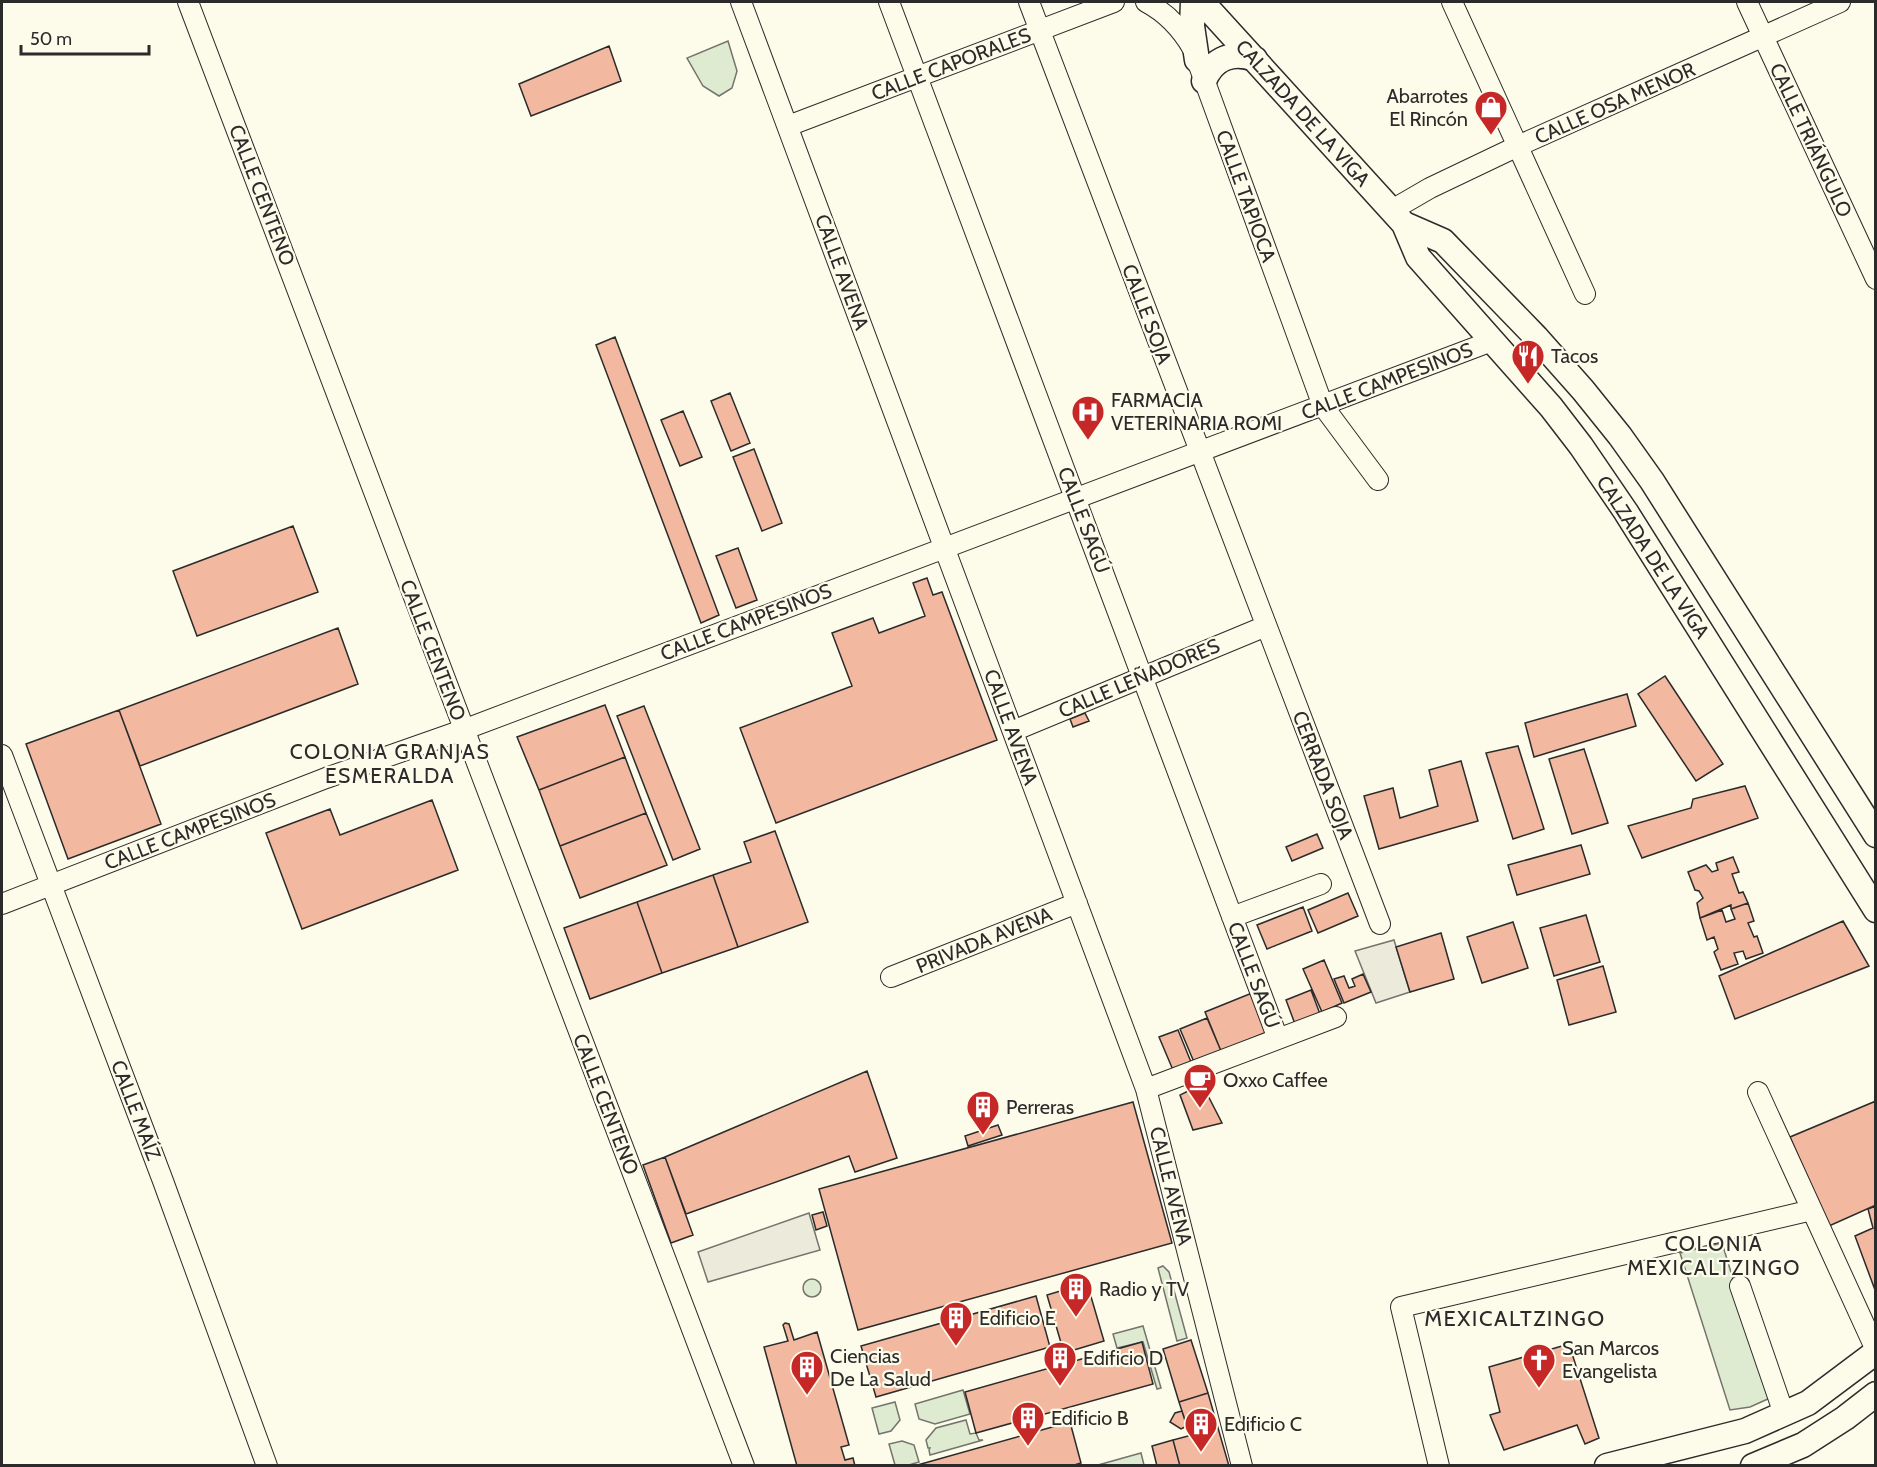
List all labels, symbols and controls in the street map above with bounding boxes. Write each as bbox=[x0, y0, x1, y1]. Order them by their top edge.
scale bar bbox=[21, 18, 148, 56]
street label: CALLE CAPORALES bbox=[868, 22, 1034, 105]
text: 50 m bbox=[30, 28, 72, 50]
street label: CALZADA DE LA VIGA bbox=[1231, 35, 1376, 192]
street label: CALLE OSA MENOR bbox=[1531, 57, 1699, 149]
street label: CALLE TRIÁNGULO bbox=[1765, 59, 1857, 221]
place label: Abarrotes El Rincón bbox=[1387, 84, 1468, 131]
shop icon: Abarrotes El Rincón bbox=[1473, 89, 1509, 136]
street label: CALLE CENTENO bbox=[224, 121, 300, 269]
street label: CALLE TAPIOCA bbox=[1211, 127, 1281, 266]
street label: CALLE AVENA bbox=[810, 211, 874, 334]
street label: CALLE SOJA bbox=[1117, 261, 1177, 368]
street label: CALLE CAMPESINOS bbox=[1298, 337, 1476, 425]
restaurant icon: Tacos bbox=[1510, 338, 1546, 385]
place label: Tacos bbox=[1551, 344, 1598, 368]
place label: FARMACIA VETERINARIA ROMI bbox=[1111, 388, 1282, 435]
hospital icon: FARMACIA VETERINARIA ROMI bbox=[1070, 394, 1106, 441]
street label: CALLE SAGÚ bbox=[1053, 463, 1115, 577]
street label: CALZADA DE LA VIGA bbox=[1591, 471, 1715, 643]
street label: CALLE CENTENO bbox=[395, 576, 471, 724]
street label: CALLE CAMPESINOS bbox=[657, 578, 835, 666]
street label: CALLE LEÑADORES bbox=[1055, 633, 1223, 723]
street label: CALLE AVENA bbox=[979, 666, 1043, 789]
street label: CERRADA SOJA bbox=[1288, 707, 1359, 843]
district label: COLONIA GRANJAS ESMERALDA bbox=[290, 739, 490, 788]
street label: CALLE CAMPESINOS bbox=[101, 787, 279, 875]
street label: PRIVADA AVENA bbox=[913, 902, 1056, 978]
street label: CALLE SAGÚ bbox=[1223, 918, 1285, 1032]
street label: CALLE CENTENO bbox=[568, 1030, 644, 1178]
street label: CALLE MAÍZ bbox=[106, 1057, 166, 1163]
cafe icon: Oxxo Caffee bbox=[1182, 1062, 1218, 1109]
place label: Oxxo Caffee bbox=[1223, 1068, 1328, 1092]
building icon: Perreras bbox=[965, 1089, 1001, 1136]
place label: Perreras bbox=[1006, 1095, 1074, 1119]
street label: CALLE AVENA bbox=[1145, 1124, 1197, 1248]
district label: COLONIA MEXICALTZINGO bbox=[1627, 1231, 1801, 1280]
building icon: Radio y TV bbox=[1058, 1271, 1094, 1318]
place label: Radio y TV bbox=[1099, 1277, 1190, 1301]
building icon: Edificio E bbox=[938, 1300, 974, 1347]
district label: MEXICALTZINGO bbox=[1424, 1305, 1606, 1332]
place label: Edificio E bbox=[979, 1306, 1056, 1330]
place label: San Marcos Evangelista bbox=[1562, 1336, 1659, 1383]
building icon: Edificio D bbox=[1042, 1340, 1078, 1387]
church icon: San Marcos Evangelista bbox=[1521, 1342, 1557, 1389]
place label: Ciencias De La Salud bbox=[830, 1344, 931, 1391]
place label: Edificio D bbox=[1083, 1346, 1163, 1370]
building icon: Ciencias De La Salud bbox=[789, 1349, 825, 1396]
building icon: Edificio B bbox=[1010, 1400, 1046, 1447]
place label: Edificio B bbox=[1051, 1406, 1129, 1430]
building icon: Edificio C bbox=[1183, 1406, 1219, 1453]
place label: Edificio C bbox=[1224, 1412, 1302, 1436]

